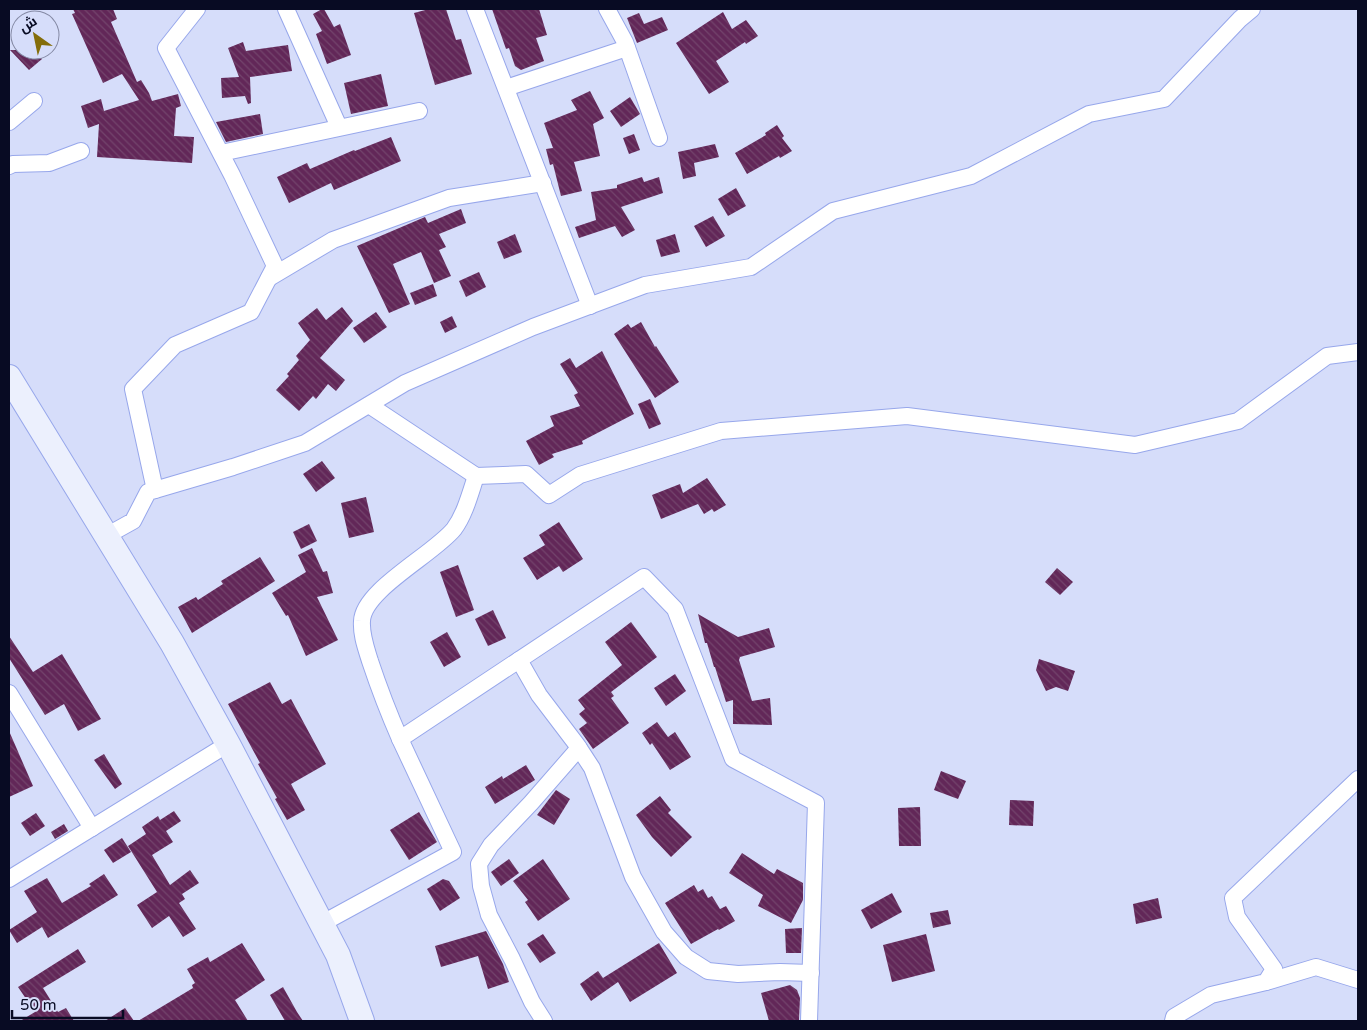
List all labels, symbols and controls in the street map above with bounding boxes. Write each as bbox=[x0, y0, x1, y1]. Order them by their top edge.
north arrow bbox=[10, 10, 60, 60]
text: ش bbox=[16, 12, 40, 37]
scale bar bbox=[12, 988, 124, 1020]
text: 50 m bbox=[20, 996, 57, 1014]

